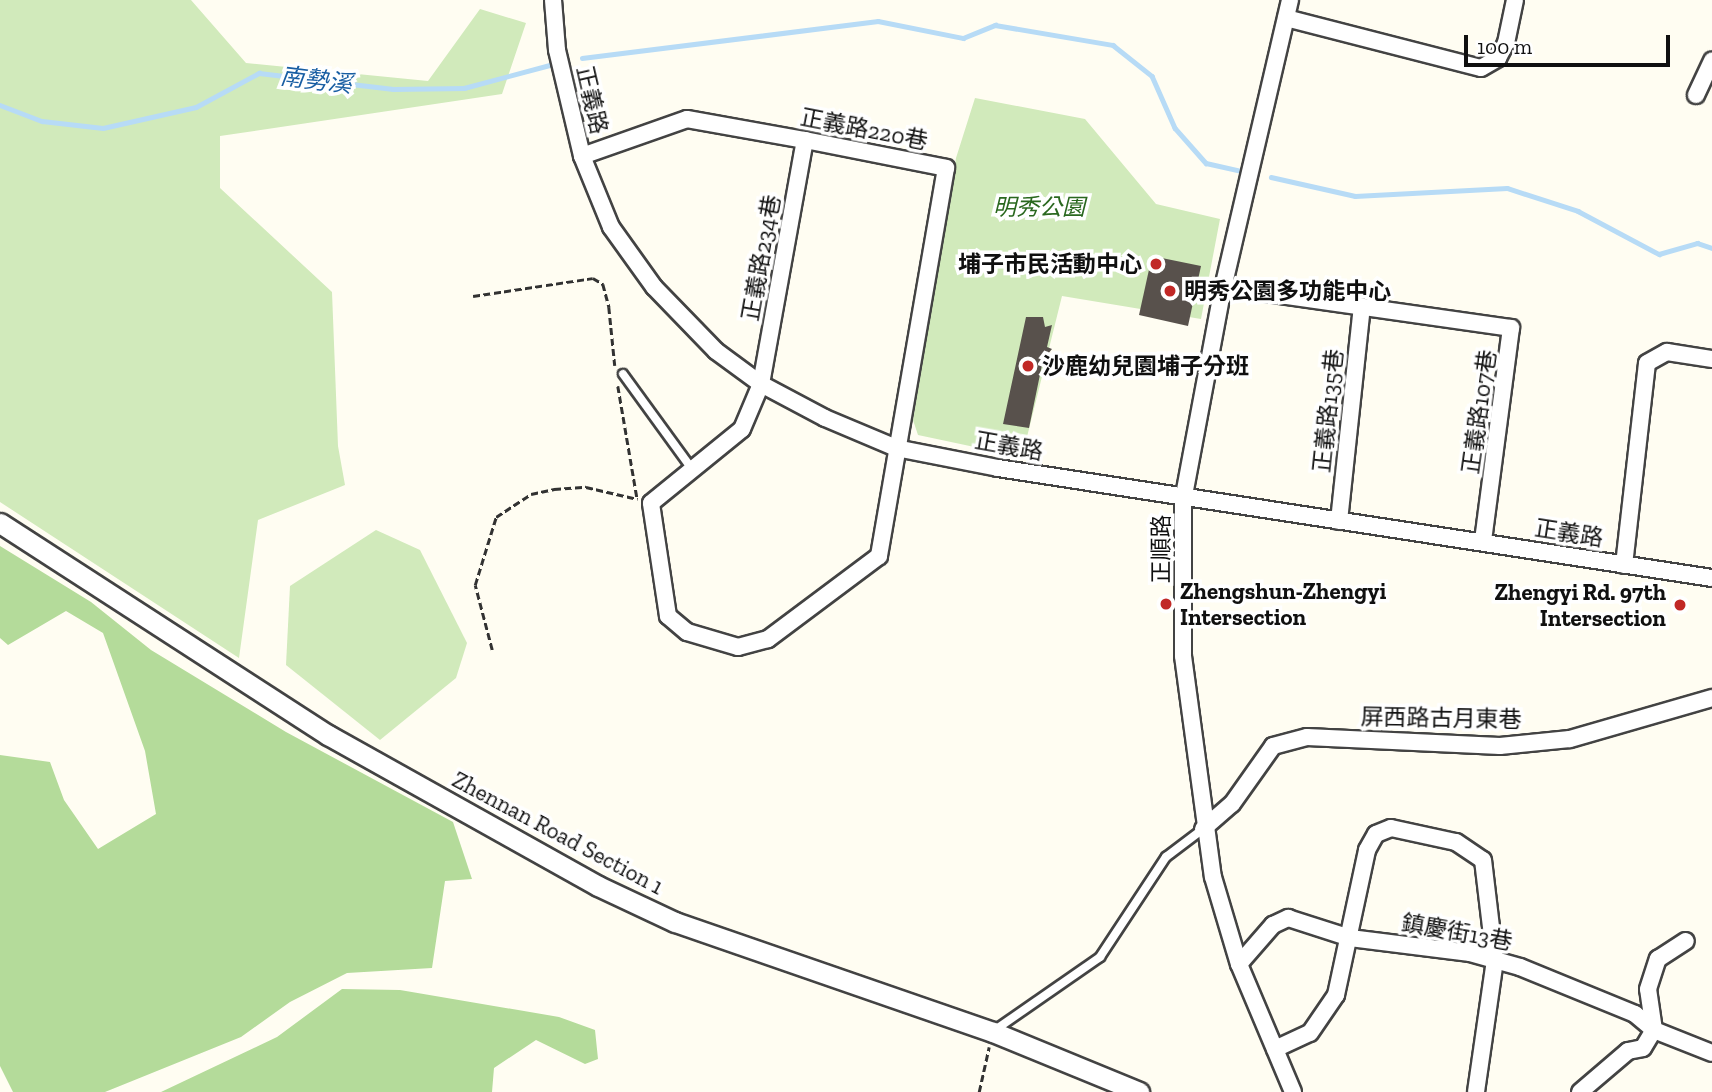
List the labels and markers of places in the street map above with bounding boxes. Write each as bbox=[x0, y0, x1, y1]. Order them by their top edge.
place label: 埔子市民活動中心 bbox=[958, 250, 1142, 278]
marker: 埔子市民活動中心 bbox=[1148, 256, 1164, 272]
place label: 明秀公園多功能中心 bbox=[1184, 277, 1391, 305]
marker: 明秀公園多功能中心 bbox=[1162, 283, 1178, 299]
place label: 沙鹿幼兒園埔子分班 bbox=[1042, 352, 1249, 380]
marker: 沙鹿幼兒園埔子分班 bbox=[1020, 358, 1036, 374]
place label: Zhengshun-Zhengyi Intersection bbox=[1180, 577, 1386, 631]
place label: Zhengyi Rd. 97th Intersection bbox=[1494, 578, 1666, 632]
marker: Zhengshun-Zhengyi Intersection bbox=[1158, 596, 1174, 612]
marker: Zhengyi Rd. 97th Intersection bbox=[1672, 597, 1688, 613]

